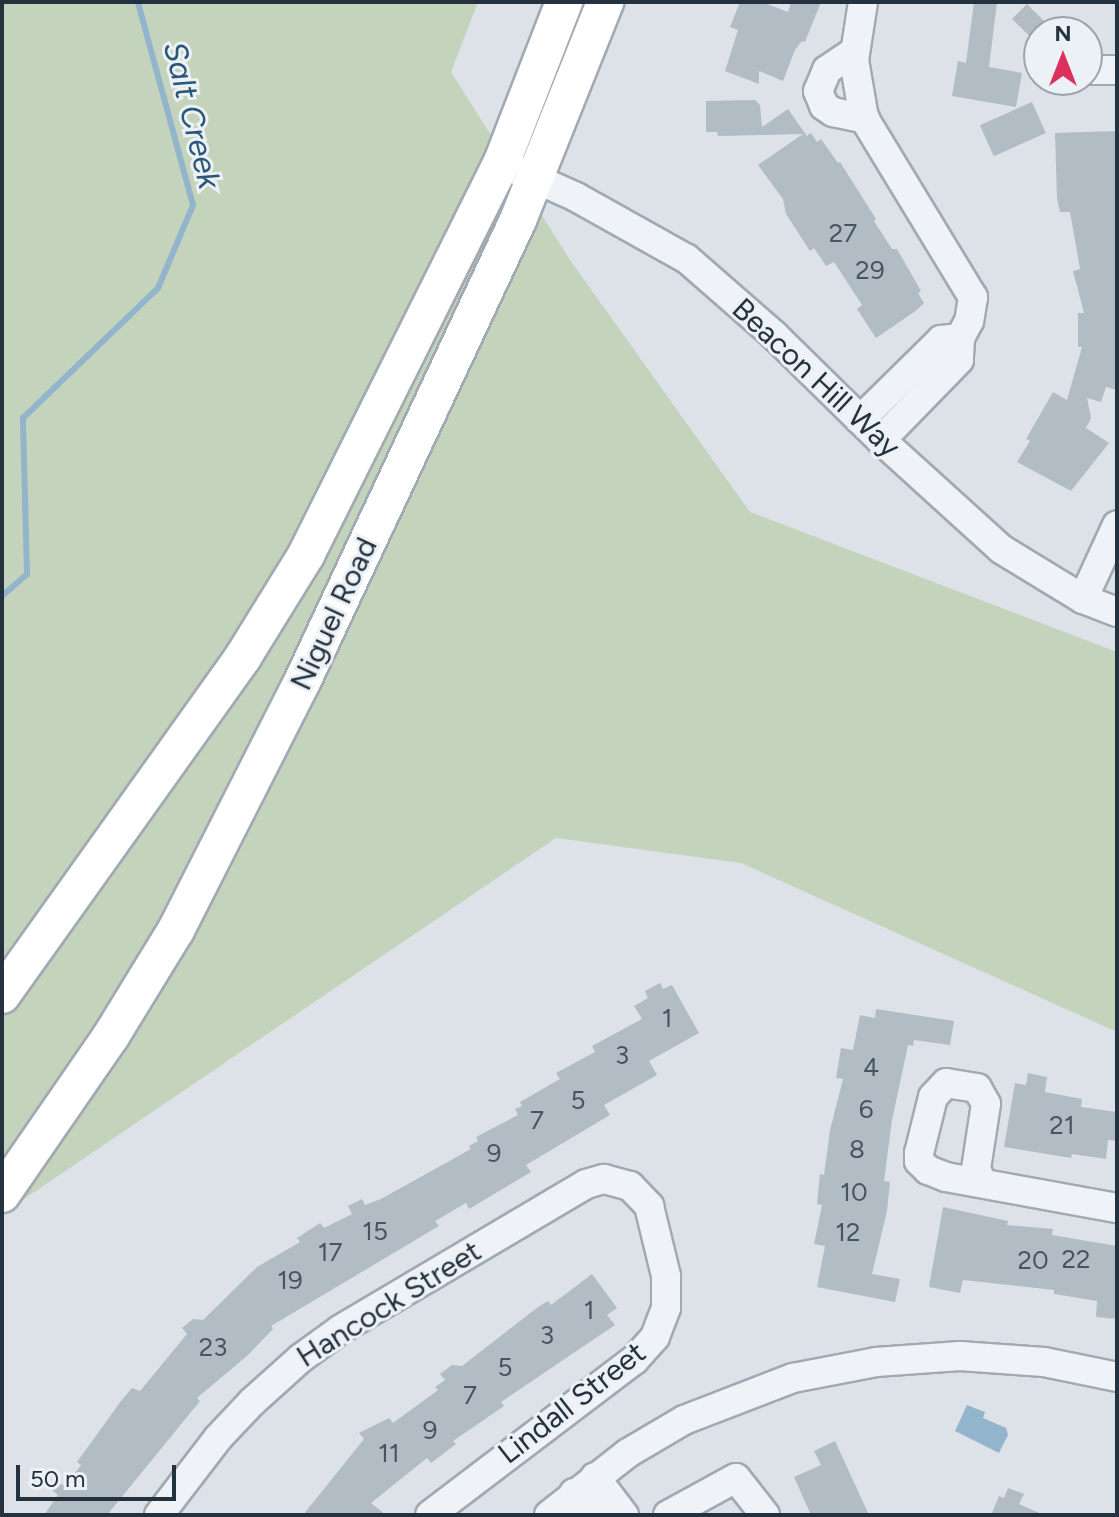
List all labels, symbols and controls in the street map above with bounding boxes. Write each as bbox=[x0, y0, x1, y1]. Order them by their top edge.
north arrow bbox=[1023, 16, 1103, 96]
text: N bbox=[1054, 20, 1072, 47]
water label: Salt Creek bbox=[155, 37, 229, 193]
house number: 27 bbox=[829, 218, 857, 250]
house number: 29 bbox=[855, 255, 885, 287]
street label: Beacon Hill Way bbox=[725, 291, 907, 465]
street label: Niguel Road bbox=[283, 532, 385, 696]
house number: 1 bbox=[662, 1003, 672, 1035]
house number: 3 bbox=[615, 1040, 629, 1072]
house number: 4 bbox=[863, 1052, 879, 1084]
house number: 5 bbox=[571, 1085, 585, 1117]
house number: 6 bbox=[859, 1094, 873, 1126]
house number: 7 bbox=[530, 1105, 544, 1137]
house number: 21 bbox=[1049, 1110, 1075, 1142]
house number: 8 bbox=[849, 1134, 865, 1166]
house number: 9 bbox=[487, 1138, 501, 1170]
house number: 10 bbox=[840, 1177, 868, 1209]
house number: 15 bbox=[362, 1216, 388, 1248]
house number: 12 bbox=[835, 1217, 861, 1249]
street label: Hancock Street bbox=[290, 1233, 488, 1375]
house number: 17 bbox=[318, 1237, 342, 1269]
house number: 22 bbox=[1061, 1244, 1091, 1276]
house number: 20 bbox=[1017, 1245, 1049, 1277]
house number: 19 bbox=[277, 1265, 303, 1297]
house number: 1 bbox=[584, 1295, 594, 1327]
house number: 3 bbox=[540, 1320, 554, 1352]
house number: 23 bbox=[199, 1332, 227, 1364]
street label: Lindall Street bbox=[491, 1334, 653, 1472]
house number: 5 bbox=[498, 1352, 512, 1384]
house number: 7 bbox=[463, 1380, 477, 1412]
house number: 9 bbox=[423, 1415, 437, 1447]
house number: 11 bbox=[378, 1438, 400, 1470]
scale bar bbox=[20, 1449, 180, 1499]
text: 50 m bbox=[30, 1464, 86, 1493]

